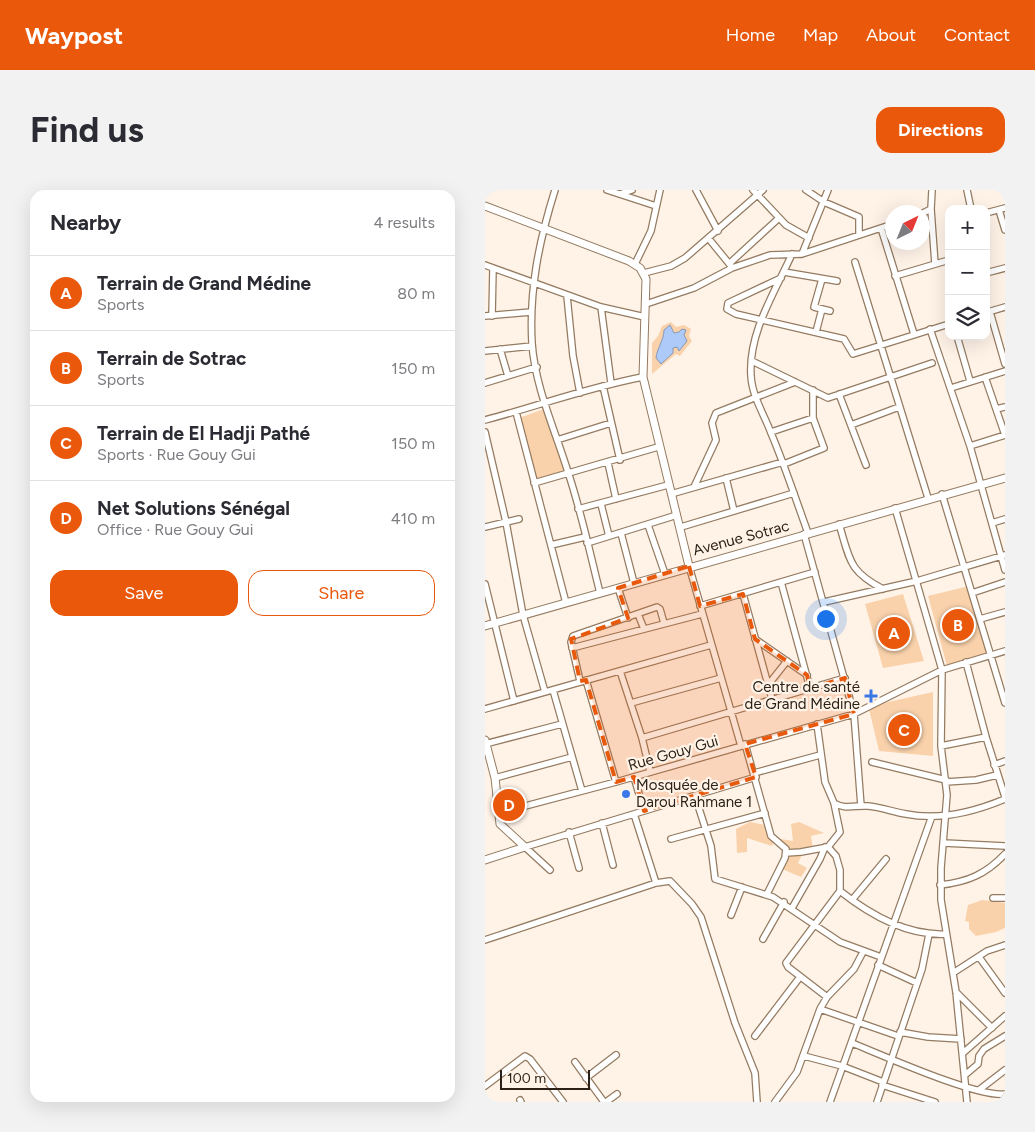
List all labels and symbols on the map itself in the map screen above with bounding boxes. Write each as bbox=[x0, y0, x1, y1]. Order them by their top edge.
north arrow bbox=[885, 205, 930, 250]
street label: Avenue Sotrac bbox=[691, 517, 791, 559]
your location bbox=[813, 606, 839, 632]
pin: B bbox=[942, 606, 974, 644]
pin: A bbox=[878, 614, 910, 652]
place label: Centre de santé de Grand Médine bbox=[745, 678, 860, 713]
marker: Centre de santé de Grand Médine bbox=[864, 689, 878, 703]
pin: C bbox=[888, 711, 920, 749]
street label: Rue Gouy Gui bbox=[626, 732, 720, 774]
place label: Mosquée de Darou Rahmane 1 bbox=[636, 776, 752, 811]
pin: D bbox=[493, 786, 525, 824]
marker: Mosquée de Darou Rahmane 1 bbox=[620, 788, 632, 800]
scale bar bbox=[500, 1067, 590, 1090]

